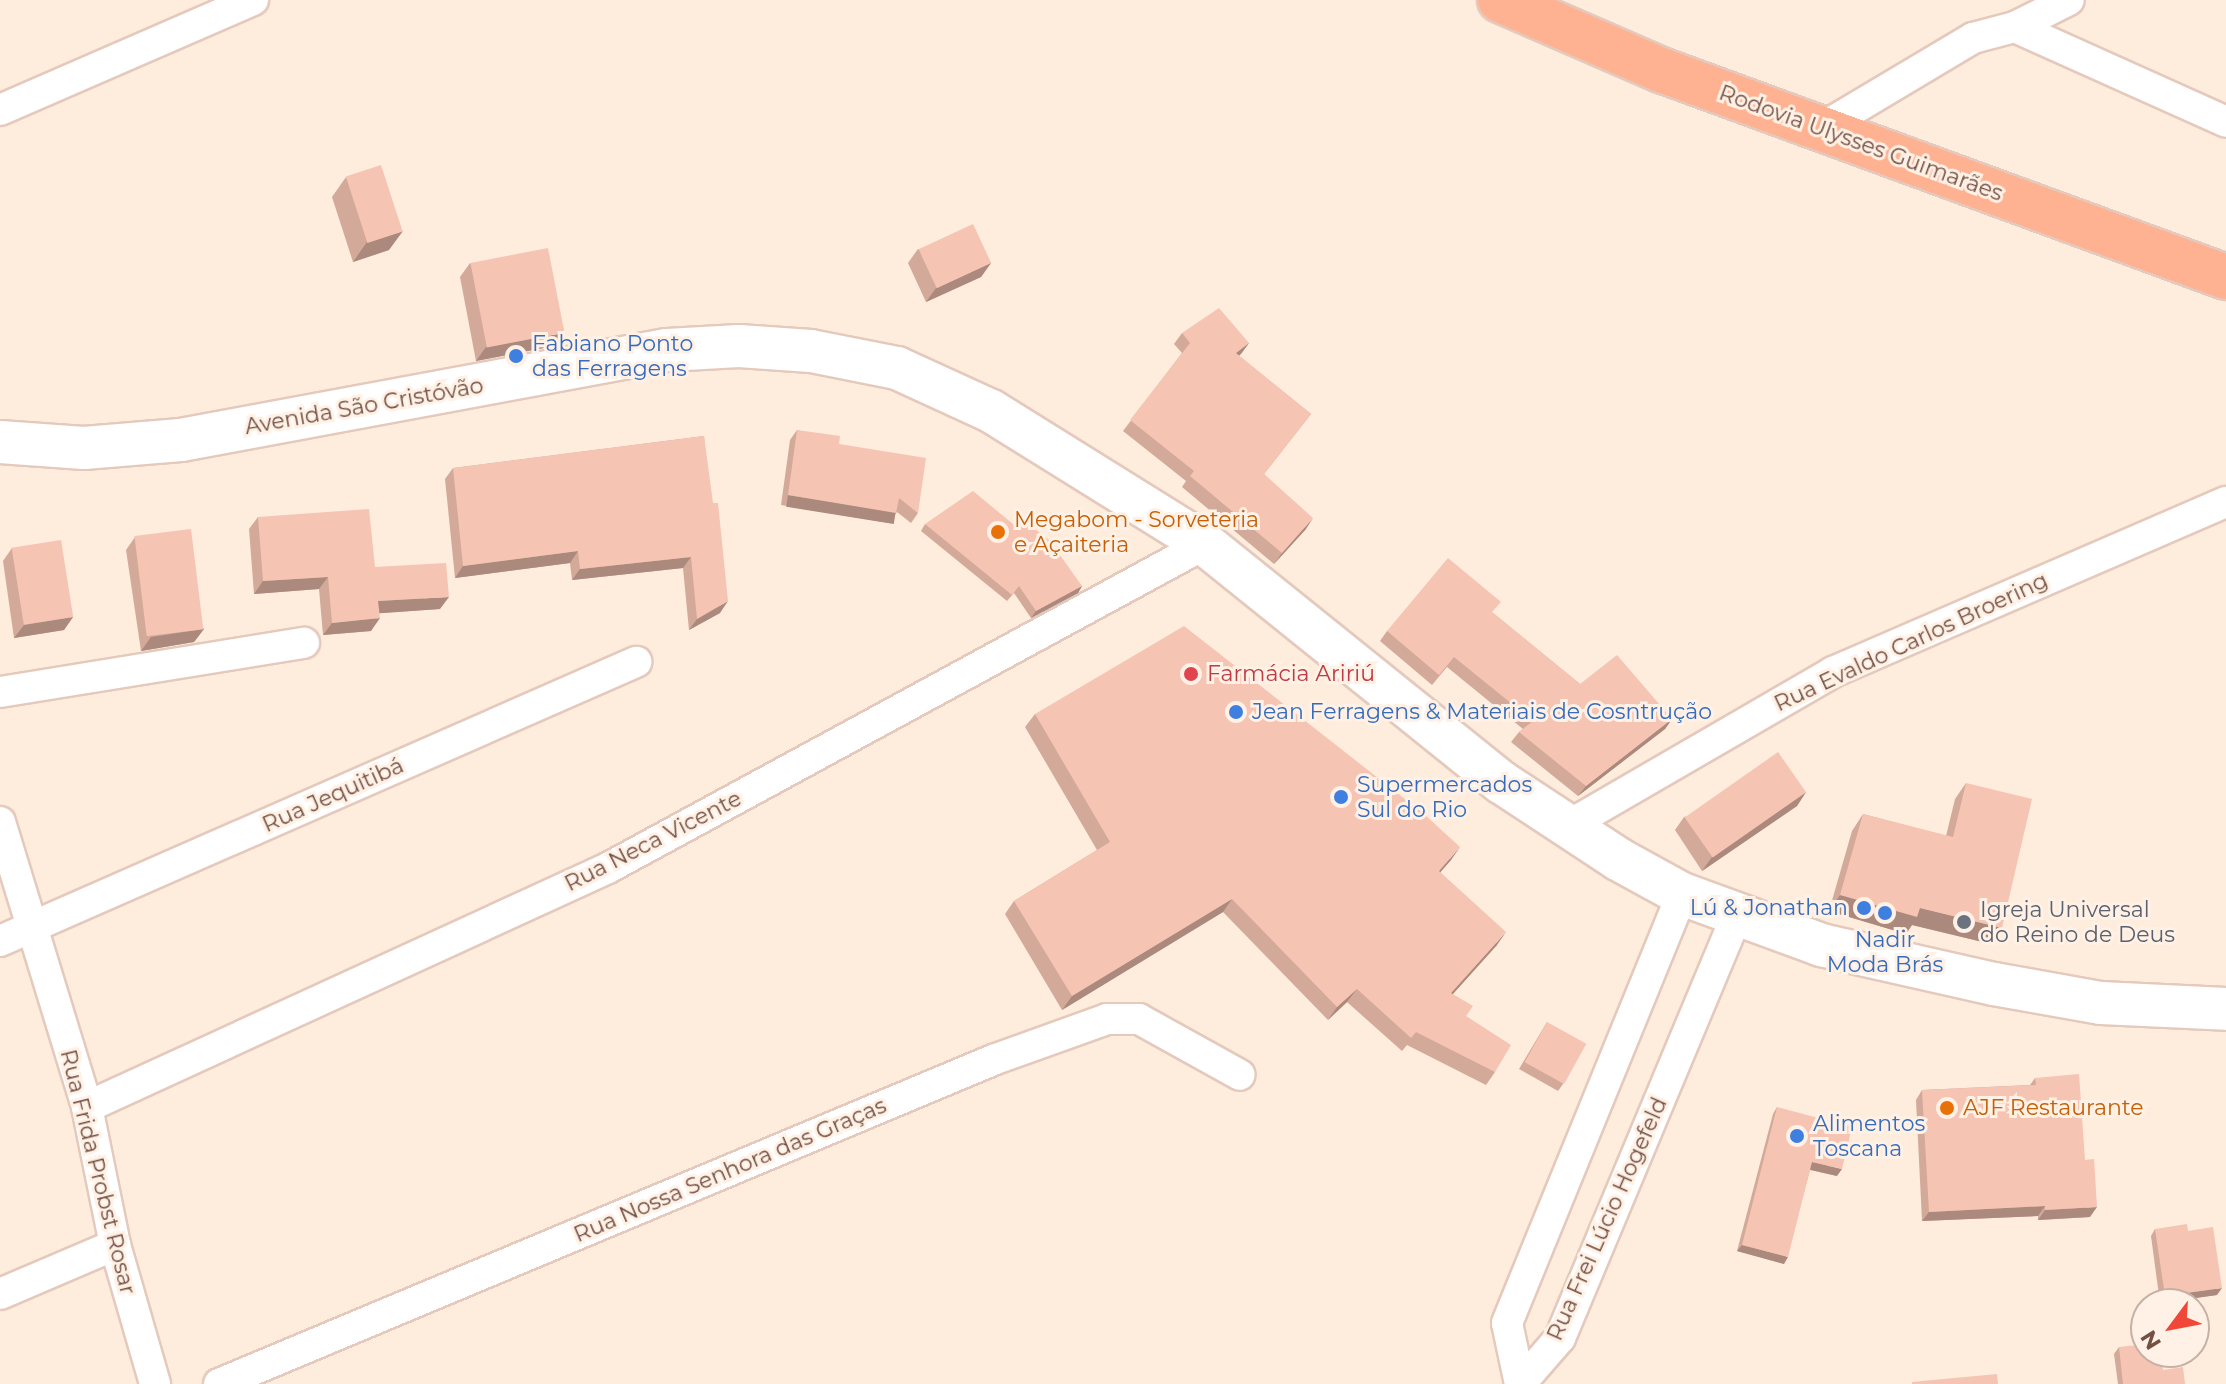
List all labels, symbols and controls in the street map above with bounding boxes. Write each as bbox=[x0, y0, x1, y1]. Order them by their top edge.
street label: Rodovia Ulysses Guimarães bbox=[1716, 79, 2006, 207]
place label: Fabiano Ponto das Ferragens bbox=[532, 330, 693, 382]
marker: Fabiano Ponto das Ferragens bbox=[507, 347, 525, 365]
street label: Avenida São Cristóvão bbox=[243, 372, 485, 440]
place label: Megabom - Sorveteria e Açaiteria bbox=[1014, 506, 1259, 558]
marker: Megabom - Sorveteria e Açaiteria bbox=[989, 523, 1007, 541]
street label: Rua Evaldo Carlos Broering bbox=[1770, 567, 2052, 717]
place label: Farmácia Aririú bbox=[1207, 661, 1375, 687]
marker: Farmácia Aririú bbox=[1182, 665, 1200, 683]
place label: Jean Ferragens & Materiais de Cosntrução bbox=[1252, 699, 1712, 725]
marker: Jean Ferragens & Materiais de Cosntrução bbox=[1227, 703, 1245, 721]
street label: Rua Jequitibá bbox=[258, 752, 408, 838]
place label: Supermercados Sul do Rio bbox=[1357, 771, 1532, 822]
street label: Rua Neca Vicente bbox=[560, 785, 746, 897]
marker: Supermercados Sul do Rio bbox=[1332, 788, 1350, 806]
place label: Lú & Jonathan bbox=[1690, 895, 1848, 921]
place label: Igreja Universal do Reino de Deus bbox=[1980, 896, 2175, 948]
marker: Lú & Jonathan bbox=[1855, 899, 1873, 917]
marker: Nadir Moda Brás bbox=[1876, 904, 1894, 922]
marker: Igreja Universal do Reino de Deus bbox=[1955, 913, 1973, 931]
place label: Nadir Moda Brás bbox=[1827, 926, 1943, 978]
street label: Rua Frida Probst Rosar bbox=[55, 1047, 141, 1297]
street label: Rua Nossa Senhora das Graças bbox=[570, 1092, 890, 1248]
street label: Rua Frei Lúcio Hogefeld bbox=[1541, 1093, 1673, 1345]
place label: AJF Restaurante bbox=[1963, 1095, 2144, 1121]
marker: AJF Restaurante bbox=[1938, 1099, 1956, 1117]
place label: Alimentos Toscana bbox=[1813, 1110, 1925, 1162]
marker: Alimentos Toscana bbox=[1788, 1127, 1806, 1145]
north arrow bbox=[2130, 1288, 2210, 1368]
text: N bbox=[2135, 1325, 2167, 1355]

